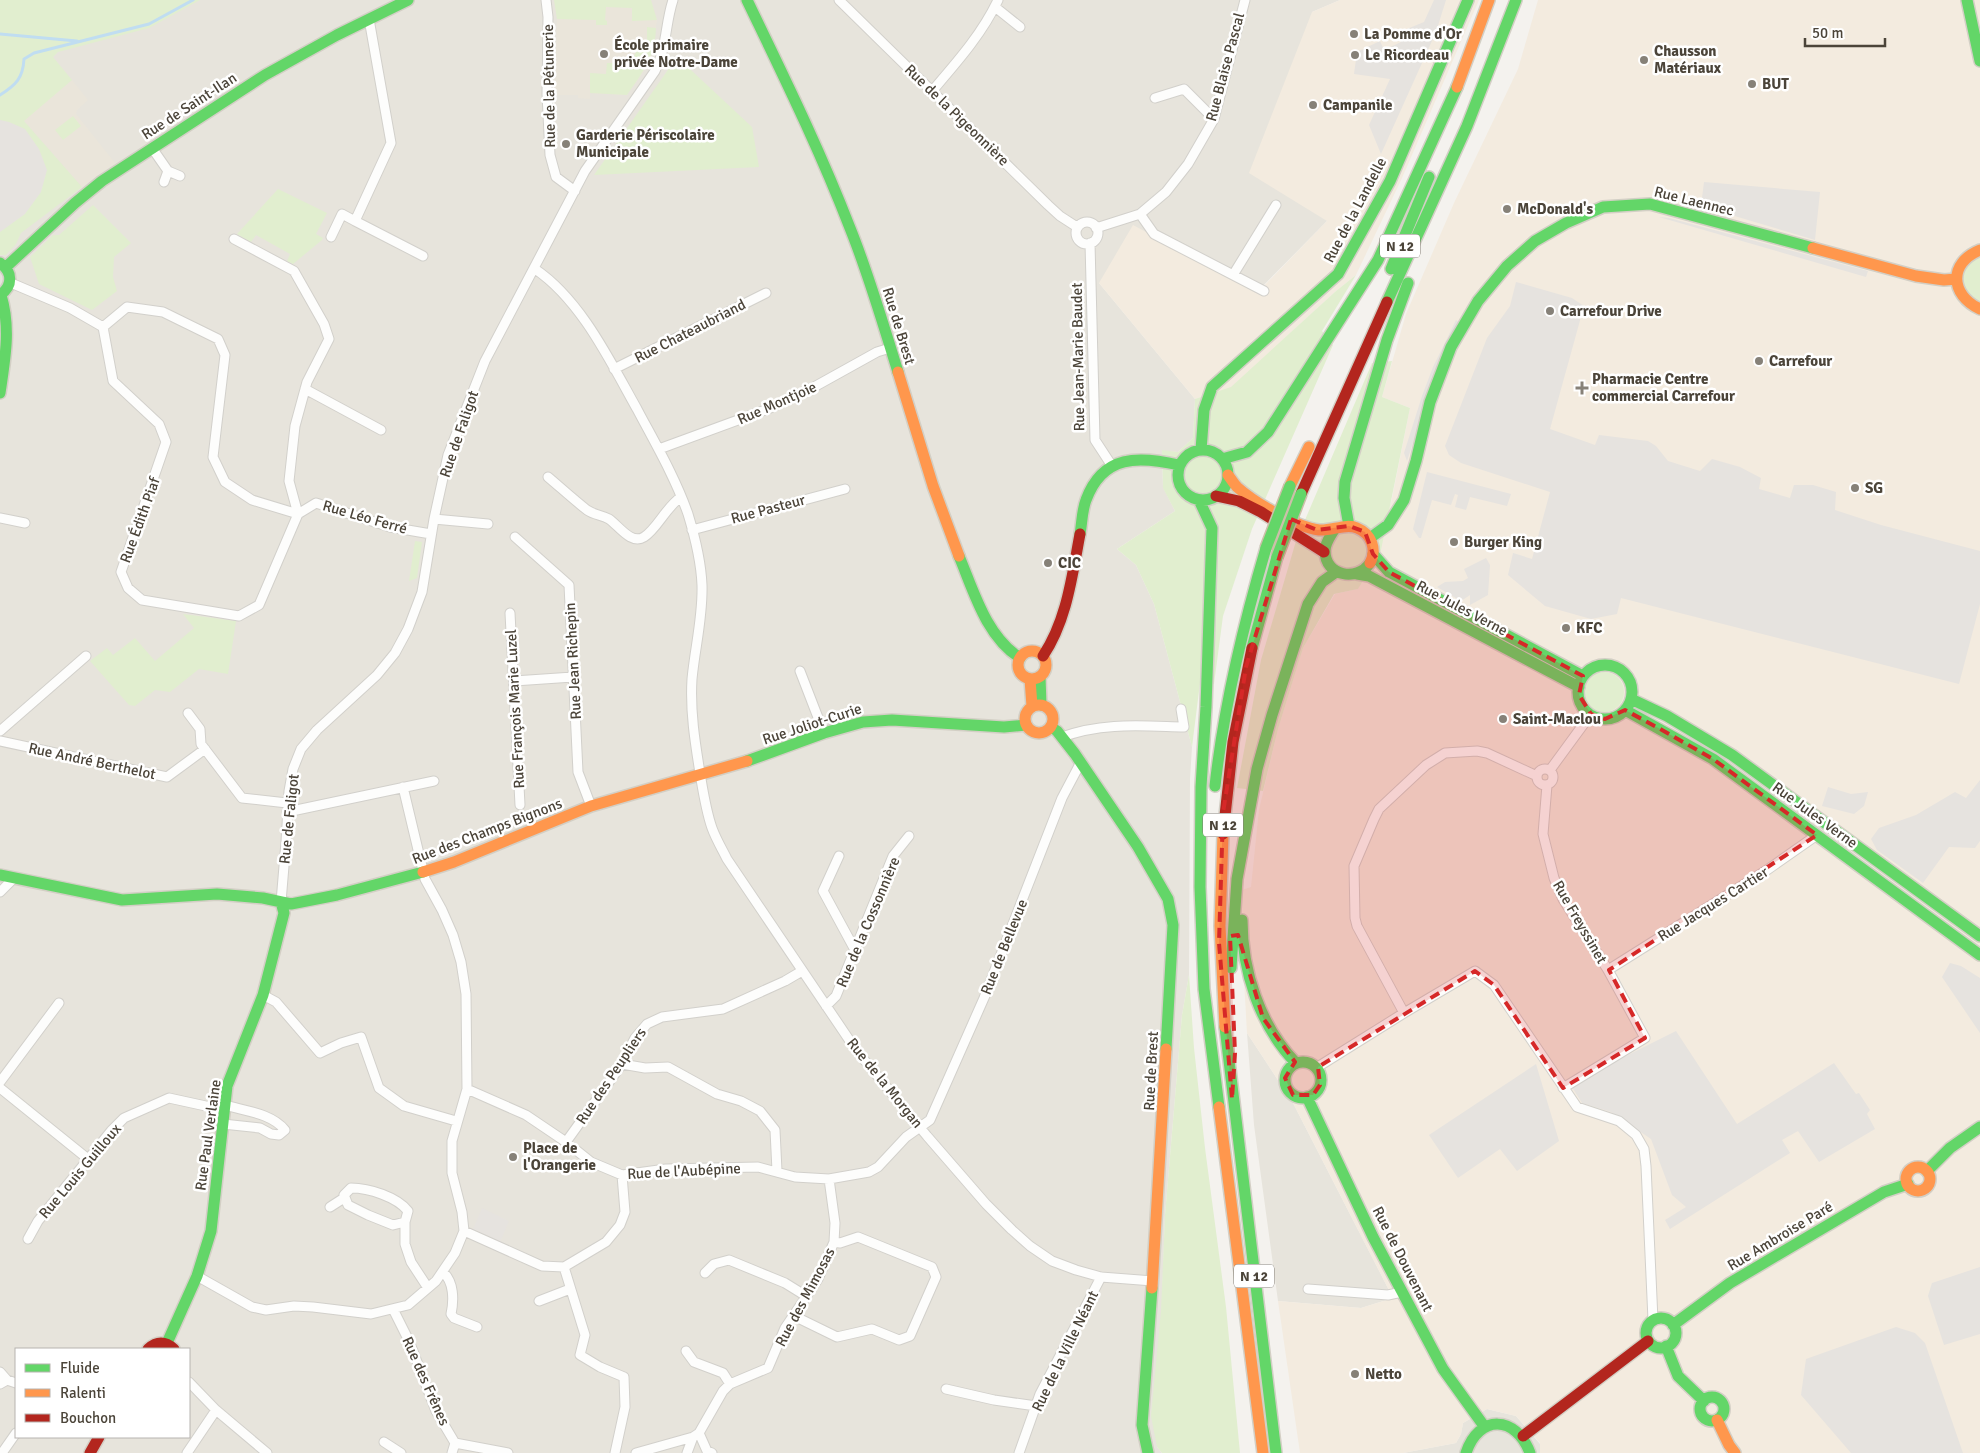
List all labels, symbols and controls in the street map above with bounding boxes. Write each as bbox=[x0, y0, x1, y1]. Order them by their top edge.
street label: Rue Blaise Pascal bbox=[1202, 11, 1248, 123]
scale bar bbox=[1805, 15, 1885, 47]
street label: Rue de la Pétunerie bbox=[539, 24, 559, 148]
text: 50 m bbox=[1812, 24, 1843, 42]
place label: La Pomme d'Or bbox=[1364, 25, 1462, 43]
marker: La Pomme d'Or bbox=[1348, 28, 1360, 40]
place label: École primaire privée Notre-Dame bbox=[614, 35, 738, 71]
place label: Chausson Matériaux bbox=[1654, 42, 1722, 77]
place label: Le Ricordeau bbox=[1365, 46, 1449, 64]
marker: École primaire privée Notre-Dame bbox=[598, 48, 610, 60]
marker: Le Ricordeau bbox=[1349, 49, 1361, 61]
marker: Chausson Matériaux bbox=[1638, 54, 1650, 66]
street label: Rue de la Pigeonnière bbox=[901, 61, 1013, 169]
street label: Rue de Saint-Ilan bbox=[138, 69, 240, 143]
place label: BUT bbox=[1762, 75, 1789, 93]
marker: BUT bbox=[1746, 78, 1758, 90]
place label: Campanile bbox=[1323, 96, 1392, 114]
marker: Campanile bbox=[1307, 99, 1319, 111]
place label: Garderie Périscolaire Municipale bbox=[576, 126, 715, 161]
marker: Garderie Périscolaire Municipale bbox=[560, 138, 572, 150]
street label: Rue de la Landelle bbox=[1320, 154, 1390, 266]
street label: Rue Laennec bbox=[1652, 182, 1736, 220]
place label: McDonald's bbox=[1517, 200, 1594, 218]
marker: McDonald's bbox=[1501, 203, 1513, 215]
road number: N 12 bbox=[1380, 235, 1420, 258]
street label: Rue Jean-Marie Baudet bbox=[1068, 282, 1088, 432]
street label: Rue de Brest bbox=[879, 285, 919, 367]
street label: Rue Chateaubriand bbox=[631, 295, 749, 367]
place label: Carrefour Drive bbox=[1560, 302, 1662, 320]
marker: Carrefour Drive bbox=[1544, 305, 1556, 317]
place label: Carrefour bbox=[1769, 352, 1832, 370]
marker: Carrefour bbox=[1753, 355, 1765, 367]
place label: Pharmacie Centre commercial Carrefour bbox=[1592, 370, 1735, 405]
street label: Rue Montjoie bbox=[735, 378, 819, 428]
marker: Pharmacie Centre commercial Carrefour bbox=[1576, 382, 1588, 394]
street label: Rue de Faligot bbox=[436, 388, 482, 480]
street label: Rue Édith Piaf bbox=[115, 473, 164, 565]
place label: SG bbox=[1865, 479, 1883, 497]
marker: SG bbox=[1849, 482, 1861, 494]
street label: Rue Pasteur bbox=[729, 490, 808, 528]
street label: Rue Léo Ferré bbox=[321, 496, 409, 538]
place label: Burger King bbox=[1464, 533, 1542, 551]
marker: Burger King bbox=[1448, 536, 1460, 548]
place label: CIC bbox=[1058, 554, 1081, 572]
marker: CIC bbox=[1042, 557, 1054, 569]
street label: Rue Jules Verne bbox=[1413, 576, 1511, 640]
street label: Rue Jean Richepin bbox=[561, 602, 585, 720]
place label: KFC bbox=[1576, 619, 1602, 637]
marker: KFC bbox=[1560, 622, 1572, 634]
street label: Rue François Marie Luzel bbox=[502, 629, 528, 789]
street label: Rue Joliot-Curie bbox=[760, 699, 864, 749]
place label: Saint-Maclou bbox=[1513, 710, 1601, 728]
marker: Saint-Maclou bbox=[1497, 713, 1509, 725]
street label: Rue André Berthelot bbox=[27, 739, 157, 783]
street label: Rue de Faligot bbox=[275, 773, 303, 865]
street label: Rue Jules Verne bbox=[1769, 778, 1861, 852]
street label: Rue des Champs Bignons bbox=[409, 794, 565, 868]
road number: N 12 bbox=[1203, 814, 1243, 836]
street label: Rue de la Cossonnière bbox=[832, 854, 904, 990]
street label: Rue Jacques Cartier bbox=[1654, 862, 1772, 945]
street label: Rue Freyssinet bbox=[1549, 877, 1611, 967]
street label: Rue de Bellevue bbox=[977, 897, 1031, 997]
street label: Rue des Peupliers bbox=[572, 1024, 650, 1128]
street label: Rue de Brest bbox=[1140, 1031, 1162, 1111]
street label: Rue de la Morgan bbox=[843, 1034, 927, 1132]
street label: Rue Paul Verlaine bbox=[191, 1078, 225, 1192]
street label: Rue Louis Guilloux bbox=[35, 1120, 125, 1222]
place label: Place de l'Orangerie bbox=[523, 1139, 596, 1174]
marker: Place de l'Orangerie bbox=[507, 1151, 519, 1163]
street label: Rue de l'Aubépine bbox=[627, 1159, 741, 1183]
street label: Rue Ambroise Paré bbox=[1724, 1197, 1836, 1275]
street label: Rue de Douvenant bbox=[1369, 1203, 1437, 1315]
street label: Rue des Mimosas bbox=[771, 1244, 839, 1350]
road number: N 12 bbox=[1234, 1264, 1274, 1288]
street label: Rue de la Ville Néant bbox=[1028, 1288, 1102, 1414]
street label: Rue des Frênes bbox=[398, 1334, 454, 1429]
legend bbox=[15, 1348, 190, 1438]
text: Fluide bbox=[60, 1359, 100, 1377]
place label: Netto bbox=[1365, 1365, 1402, 1383]
marker: Netto bbox=[1349, 1368, 1361, 1380]
text: Ralenti bbox=[60, 1384, 106, 1402]
text: Bouchon bbox=[60, 1409, 116, 1427]

